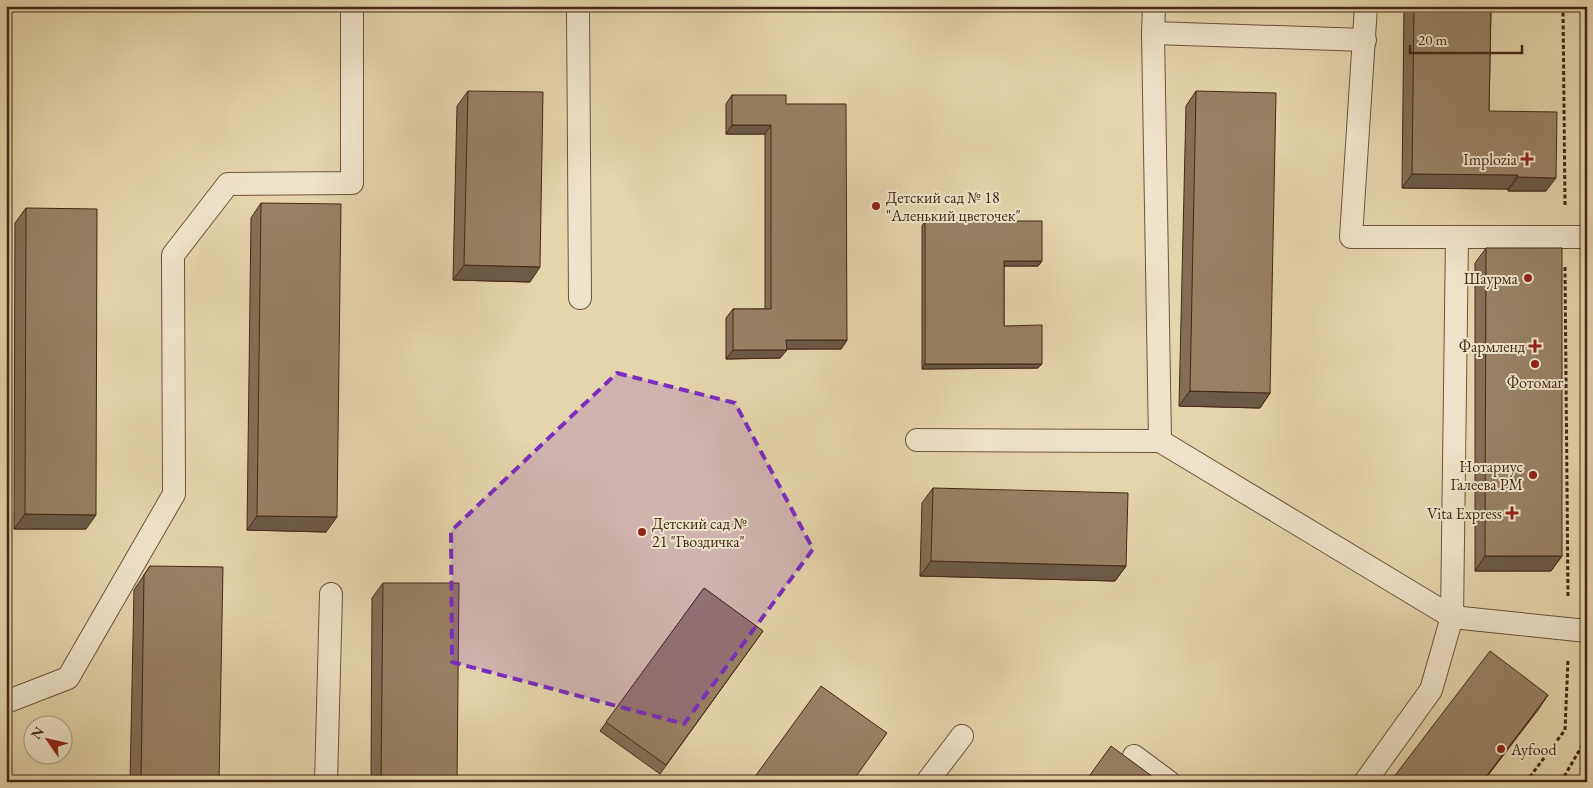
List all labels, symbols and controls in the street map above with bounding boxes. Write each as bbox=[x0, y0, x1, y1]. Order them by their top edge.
scale bar bbox=[1410, 22, 1523, 54]
text: 20 m bbox=[1418, 30, 1447, 49]
place label: Implozia bbox=[1463, 149, 1518, 170]
marker: Implozia bbox=[1521, 153, 1533, 165]
place label: Детский сад № 18 "Аленький цветочек" bbox=[886, 187, 1021, 226]
marker: Детский сад № 18 "Аленький цветочек" bbox=[870, 200, 882, 212]
place label: Шаурма bbox=[1464, 268, 1519, 289]
marker: Шаурма bbox=[1522, 272, 1534, 284]
place label: Фармленд bbox=[1459, 336, 1526, 357]
marker: Фармленд bbox=[1529, 340, 1541, 352]
marker: Фотомаг bbox=[1529, 358, 1541, 370]
place label: Фотомаг bbox=[1507, 372, 1564, 393]
place label: Нотариус Галеева РМ bbox=[1450, 456, 1523, 495]
marker: Нотариус Галеева РМ bbox=[1527, 469, 1539, 481]
place label: Vita Express bbox=[1427, 503, 1502, 524]
marker: Vita Express bbox=[1506, 507, 1518, 519]
place label: Детский сад № 21 "Гвоздичка" bbox=[652, 513, 747, 552]
marker: Детский сад № 21 "Гвоздичка" bbox=[636, 526, 648, 538]
north arrow bbox=[22, 716, 72, 766]
text: N bbox=[27, 722, 48, 742]
place label: Ayfood bbox=[1510, 739, 1557, 760]
marker: Ayfood bbox=[1495, 743, 1507, 755]

